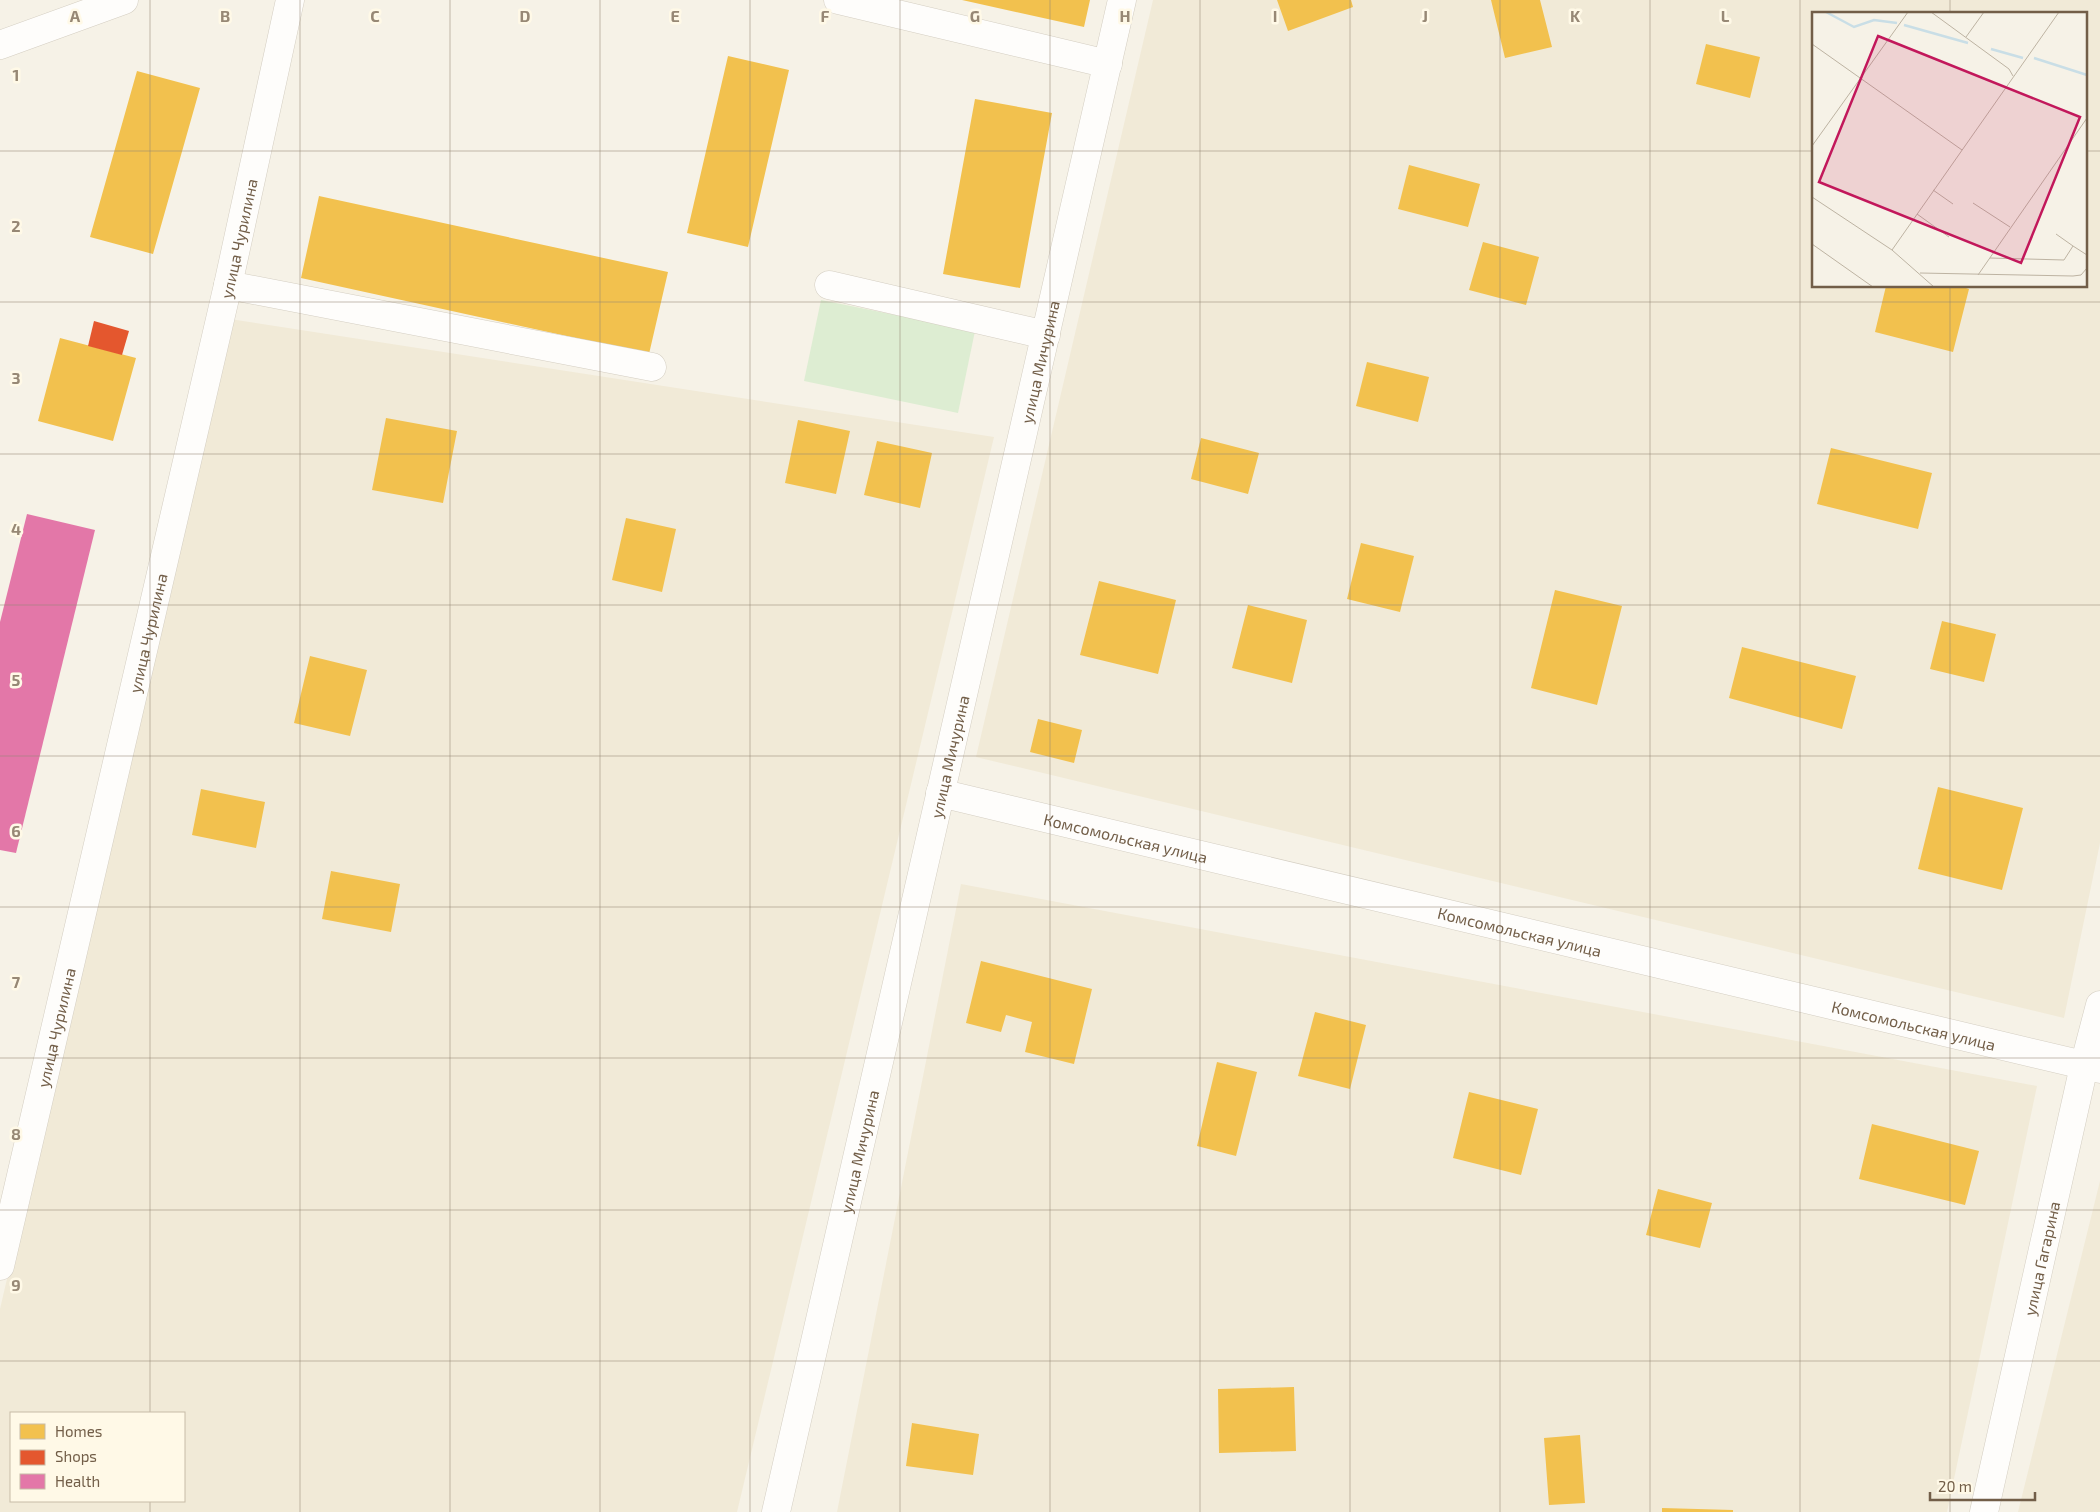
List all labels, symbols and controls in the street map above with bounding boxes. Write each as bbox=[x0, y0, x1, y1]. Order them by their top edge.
text: A bbox=[70, 6, 81, 25]
text: B bbox=[220, 6, 230, 25]
text: C bbox=[370, 6, 380, 25]
text: D bbox=[520, 6, 531, 25]
text: E bbox=[670, 6, 680, 25]
text: F bbox=[821, 6, 830, 25]
text: G bbox=[970, 6, 980, 25]
text: H bbox=[1119, 6, 1131, 25]
text: I bbox=[1273, 6, 1277, 25]
text: J bbox=[1422, 6, 1428, 25]
text: K bbox=[1570, 6, 1581, 25]
text: L bbox=[1721, 6, 1730, 25]
inset map bbox=[1812, 12, 2088, 288]
text: 1 bbox=[13, 65, 19, 84]
street label: улица Чурилина bbox=[216, 177, 260, 300]
text: 2 bbox=[11, 216, 21, 235]
street label: улица Мичурина bbox=[1016, 298, 1063, 425]
text: 3 bbox=[11, 368, 21, 387]
text: 4 bbox=[11, 519, 21, 538]
street label: улица Чурилина bbox=[124, 571, 170, 695]
text: 5 bbox=[12, 670, 21, 689]
street label: улица Мичурина bbox=[926, 693, 972, 820]
street label: Комсомольская улица bbox=[1042, 809, 1210, 866]
text: 6 bbox=[11, 821, 21, 840]
street label: Комсомольская улица bbox=[1436, 902, 1604, 960]
street label: улица Чурилина bbox=[32, 966, 79, 1089]
text: 7 bbox=[12, 972, 21, 991]
street label: Комсомольская улица bbox=[1830, 996, 1998, 1053]
street label: улица Мичурина bbox=[835, 1088, 882, 1215]
text: 8 bbox=[11, 1124, 21, 1143]
street label: улица Гагарина bbox=[2019, 1199, 2063, 1318]
text: 9 bbox=[11, 1275, 21, 1294]
legend bbox=[10, 1412, 185, 1502]
text: Homes bbox=[55, 1422, 102, 1440]
text: Shops bbox=[55, 1447, 97, 1465]
scale bar bbox=[1930, 1470, 2035, 1502]
text: Health bbox=[55, 1472, 100, 1490]
text: 20 m bbox=[1938, 1477, 1972, 1495]

